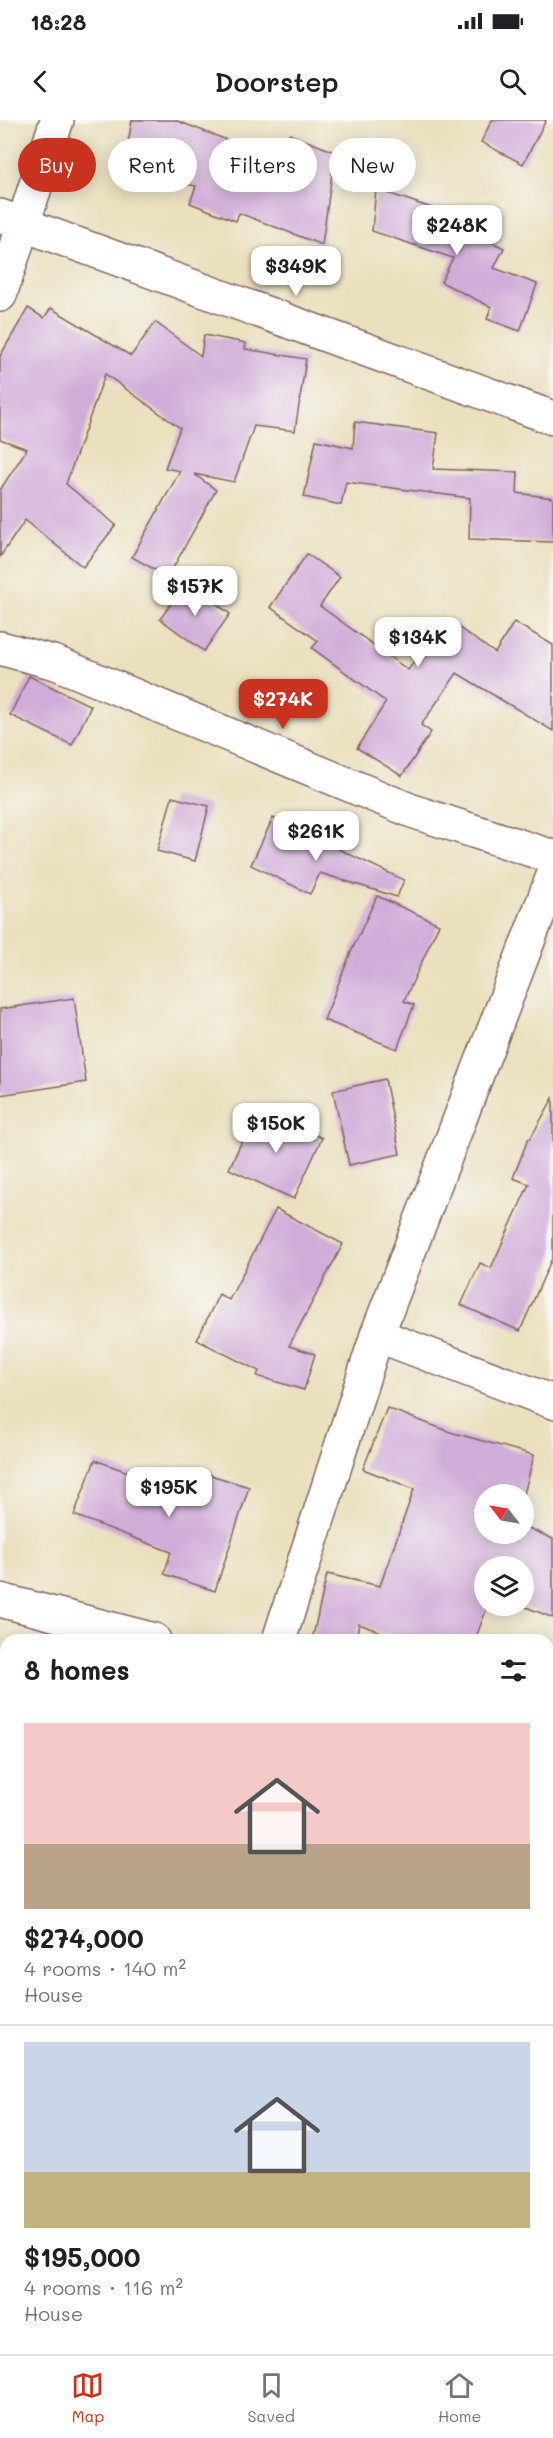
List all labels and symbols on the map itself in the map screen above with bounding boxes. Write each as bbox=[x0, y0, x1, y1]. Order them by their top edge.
pin: $248K bbox=[415, 205, 499, 256]
pin: $349K bbox=[254, 246, 338, 297]
pin: $157K bbox=[153, 566, 237, 617]
pin: $134K bbox=[376, 617, 460, 668]
pin: $274K bbox=[241, 679, 325, 730]
pin: $261K bbox=[274, 811, 358, 862]
pin: $150K bbox=[234, 1103, 318, 1154]
pin: $195K bbox=[127, 1467, 211, 1518]
north arrow bbox=[474, 1484, 534, 1544]

